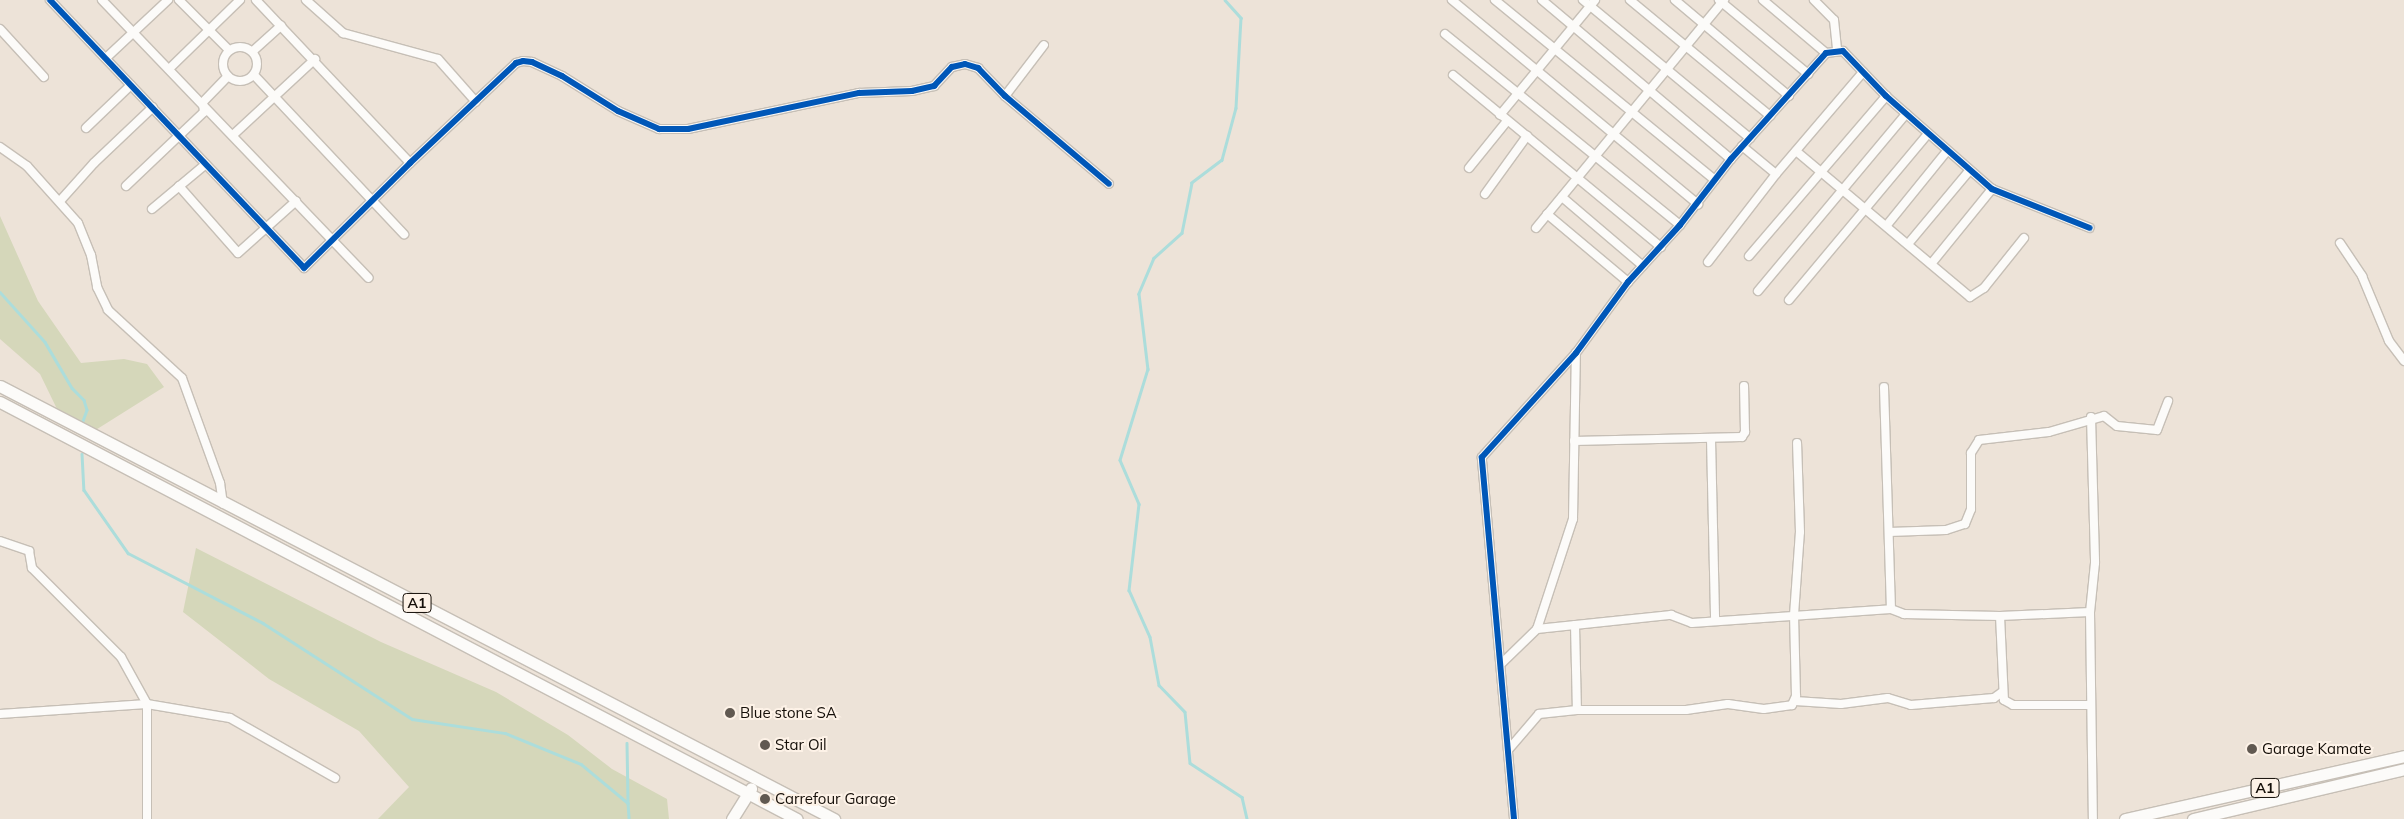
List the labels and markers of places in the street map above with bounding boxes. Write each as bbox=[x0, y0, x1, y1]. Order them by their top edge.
place label: Blue stone SA bbox=[740, 704, 837, 722]
marker: Blue stone SA bbox=[724, 707, 736, 719]
place label: Star Oil bbox=[775, 736, 827, 754]
marker: Star Oil bbox=[759, 739, 771, 751]
place label: Garage Kamate bbox=[2262, 740, 2371, 758]
marker: Garage Kamate bbox=[2246, 743, 2258, 755]
place label: Carrefour Garage bbox=[775, 790, 896, 808]
marker: Carrefour Garage bbox=[759, 793, 771, 805]

